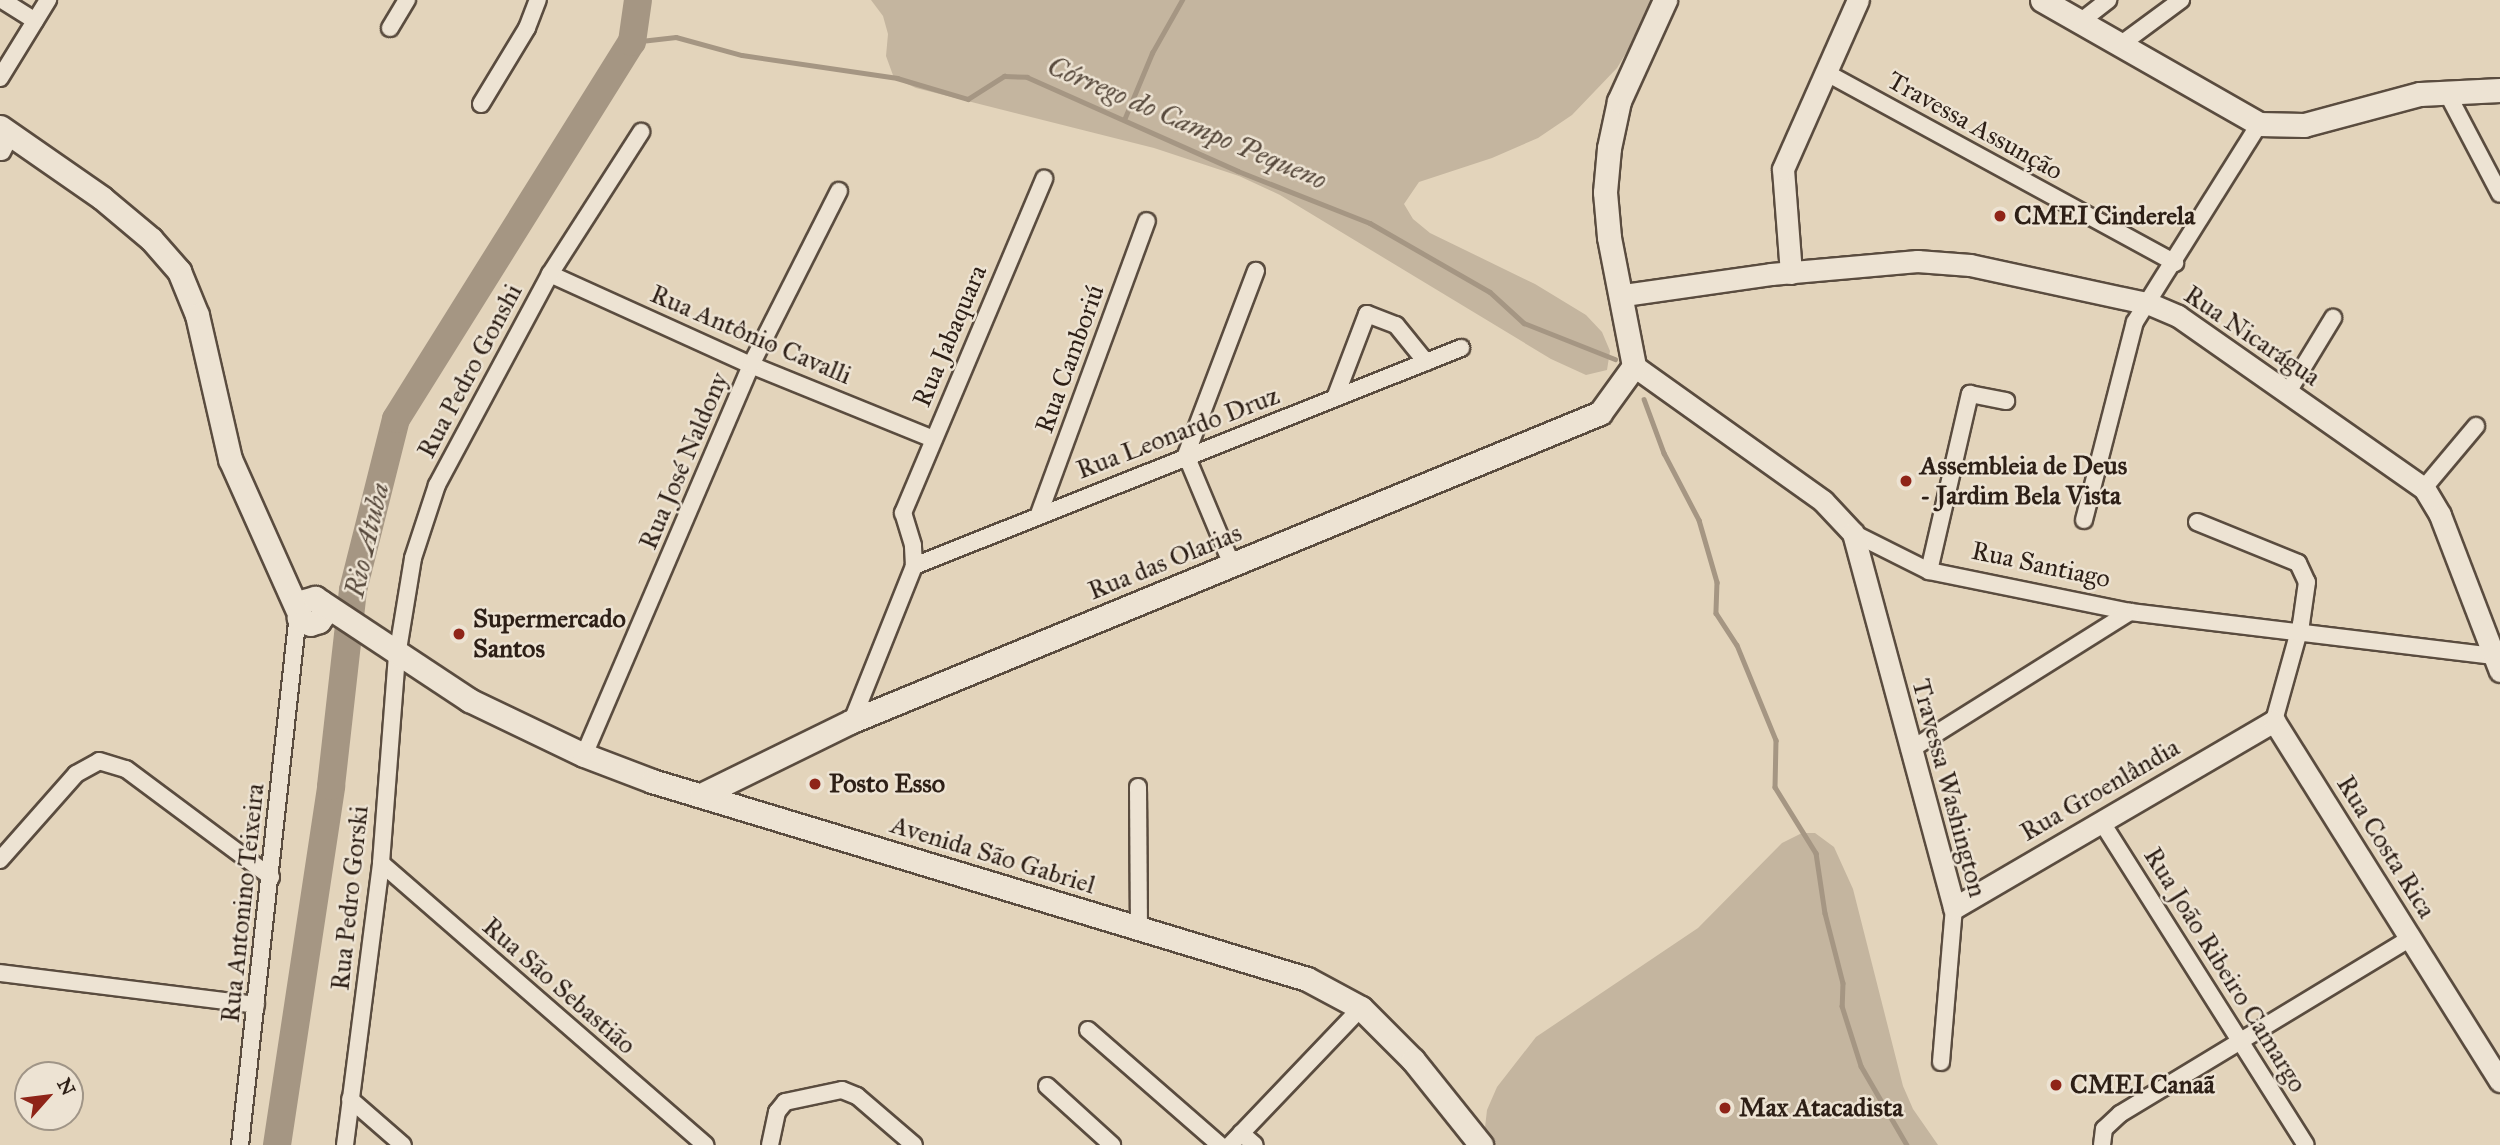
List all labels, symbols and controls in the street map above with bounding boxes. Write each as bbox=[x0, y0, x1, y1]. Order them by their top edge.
water label: Córrego do Campo Pequeno bbox=[1042, 49, 1332, 197]
street label: Travessa Assunção bbox=[1882, 65, 2068, 187]
place label: CMEI Cinderela bbox=[2014, 200, 2195, 232]
marker: CMEI Cinderela bbox=[1992, 208, 2008, 224]
street label: Rua Jabaquara bbox=[906, 260, 994, 412]
street label: Rua Pedro Gonshi bbox=[411, 279, 529, 463]
street label: Rua Antônio Cavalli bbox=[646, 279, 856, 391]
street label: Rua Nicarágua bbox=[2178, 279, 2326, 393]
street label: Rua Camboriú bbox=[1029, 281, 1111, 437]
street label: Rua José Naldony bbox=[633, 368, 735, 554]
street label: Rua Leonardo Druz bbox=[1072, 380, 1284, 486]
place label: Assembleia de Deus - Jardim Bela Vista bbox=[1920, 450, 2127, 512]
marker: Assembleia de Deus - Jardim Bela Vista bbox=[1898, 473, 1914, 489]
water label: Rio Atuba bbox=[338, 479, 396, 601]
street label: Rua das Olarias bbox=[1084, 517, 1246, 607]
street label: Rua Santiago bbox=[1969, 535, 2113, 595]
place label: Supermercado Santos bbox=[473, 603, 626, 664]
marker: Supermercado Santos bbox=[451, 626, 467, 642]
street label: Travessa Washington bbox=[1905, 676, 1993, 900]
street label: Rua Groenlândia bbox=[2015, 732, 2185, 848]
place label: Posto Esso bbox=[829, 768, 945, 800]
street label: Rua Costa Rica bbox=[2330, 770, 2442, 924]
marker: Posto Esso bbox=[807, 776, 823, 792]
street label: Rua Antonino Teixeira bbox=[215, 782, 271, 1024]
street label: Rua Pedro Gorski bbox=[325, 804, 375, 992]
street label: Avenida São Gabriel bbox=[887, 809, 1099, 901]
street label: Rua João Ribeiro Camargo bbox=[2137, 842, 2313, 1098]
street label: Rua São Sebastião bbox=[476, 911, 642, 1061]
north arrow bbox=[14, 1061, 84, 1131]
place label: CMEI Canaã bbox=[2070, 1069, 2215, 1101]
text: N bbox=[52, 1074, 80, 1099]
marker: CMEI Canaã bbox=[2048, 1077, 2064, 1093]
place label: Max Atacadista bbox=[1739, 1092, 1903, 1124]
marker: Max Atacadista bbox=[1717, 1100, 1733, 1116]

